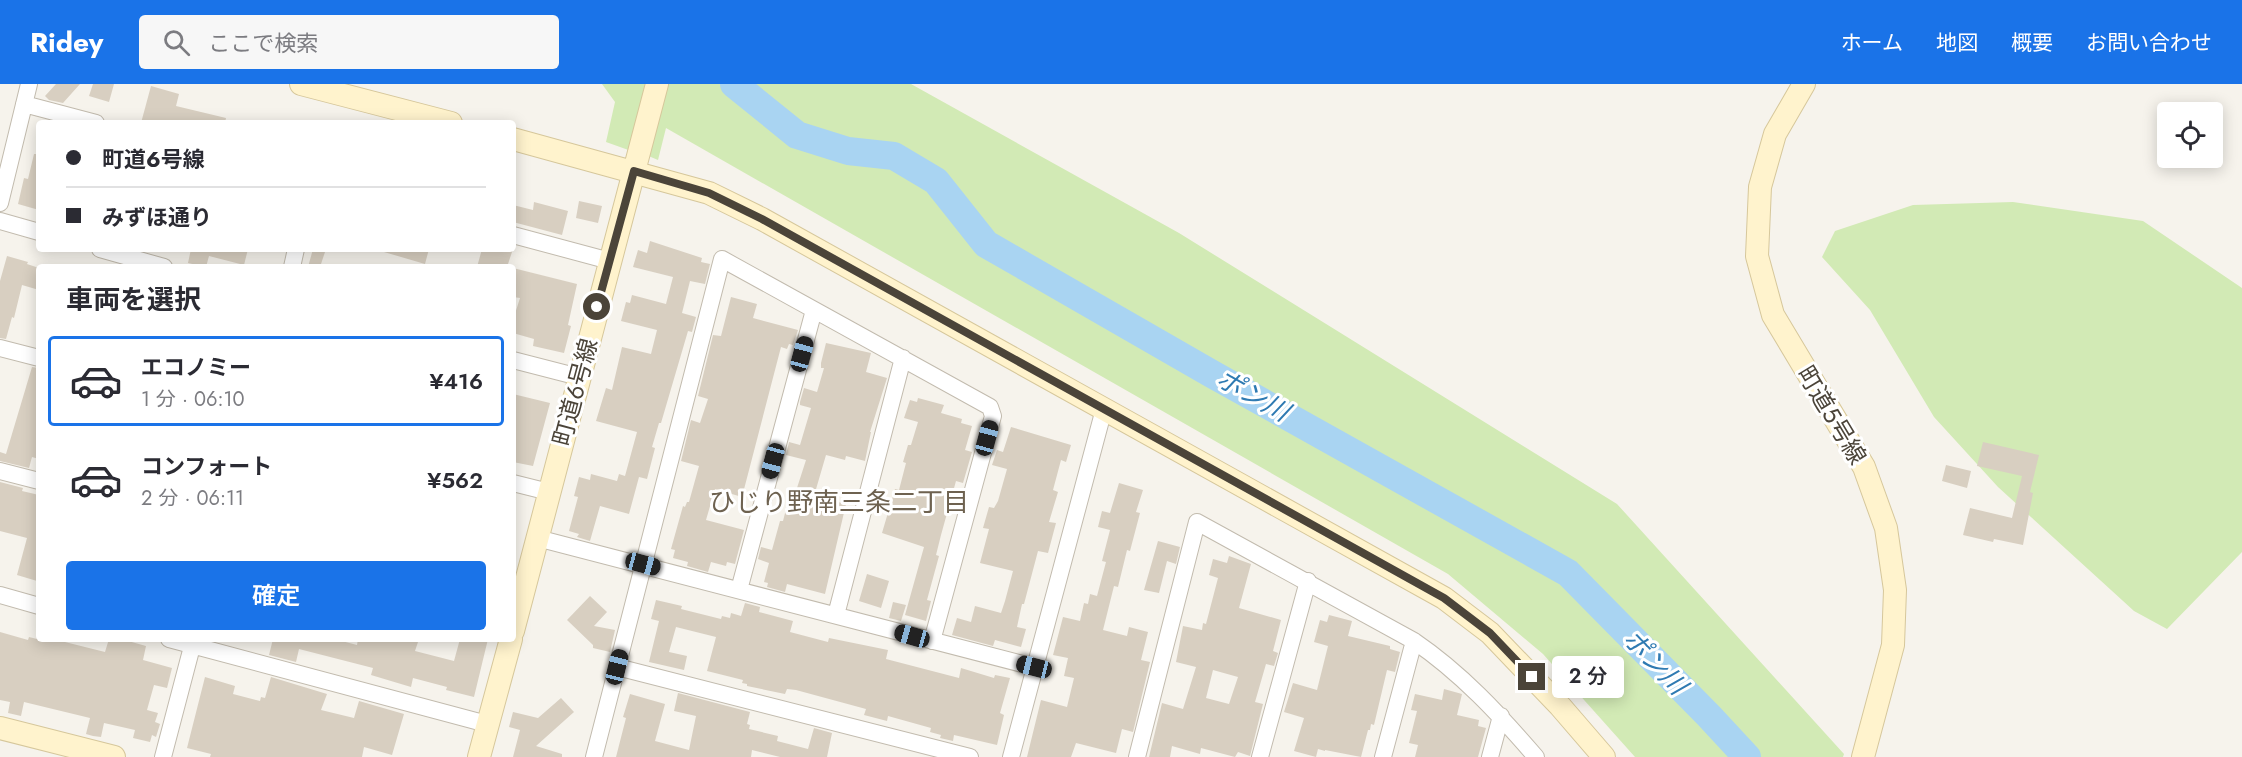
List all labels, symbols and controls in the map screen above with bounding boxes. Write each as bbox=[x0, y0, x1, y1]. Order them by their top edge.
search box bbox=[139, 15, 559, 69]
text: Ridey bbox=[30, 22, 103, 63]
icon: search bbox=[160, 26, 193, 59]
text: ここで検索 bbox=[208, 27, 318, 59]
text: ホーム bbox=[1841, 28, 1903, 58]
text: 地図 bbox=[1936, 28, 1978, 58]
text: 概要 bbox=[2011, 28, 2053, 58]
text: お問い合わせ bbox=[2086, 28, 2212, 58]
map controls bbox=[2157, 102, 2223, 168]
button: locate bbox=[2157, 102, 2223, 168]
text: 町道6号線 bbox=[102, 143, 205, 175]
text: みずほ通り bbox=[102, 201, 212, 233]
text: 車両を選択 bbox=[66, 280, 201, 319]
route start bbox=[583, 293, 610, 320]
street label: 町道6号線 bbox=[544, 334, 606, 450]
car bbox=[789, 334, 815, 374]
text: エコノミー bbox=[141, 351, 251, 383]
icon: car bbox=[69, 354, 123, 408]
water label: ポン川 bbox=[1210, 359, 1299, 432]
street label: 町道5号線 bbox=[1789, 359, 1875, 471]
text: ¥416 bbox=[429, 365, 483, 397]
text: 1 分 · 06:10 bbox=[141, 385, 245, 414]
car bbox=[974, 418, 1000, 458]
car bbox=[760, 441, 786, 481]
text: コンフォート bbox=[141, 450, 272, 482]
icon: car bbox=[69, 453, 123, 507]
text: ¥562 bbox=[427, 464, 483, 496]
district label: ひじり野南三条二丁目 bbox=[709, 483, 969, 521]
text: 2 分 · 06:11 bbox=[141, 484, 244, 513]
car bbox=[623, 551, 663, 577]
button: 確定 bbox=[66, 561, 486, 630]
water label: ポン川 bbox=[1614, 621, 1698, 705]
car bbox=[892, 622, 932, 650]
car bbox=[604, 647, 630, 687]
car bbox=[1014, 654, 1054, 680]
callout: 2 分 bbox=[1553, 656, 1625, 698]
text: 2 分 bbox=[1569, 662, 1607, 691]
route end bbox=[1518, 663, 1545, 690]

